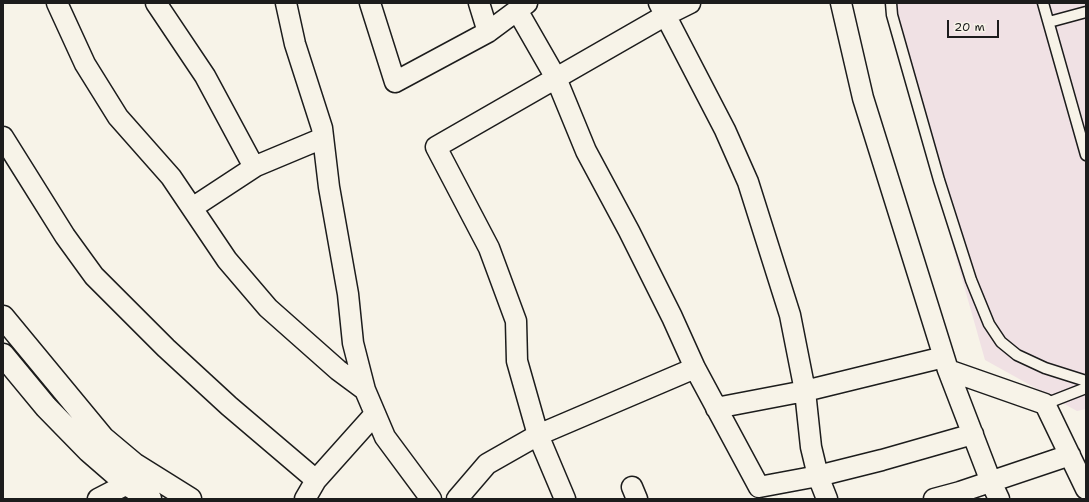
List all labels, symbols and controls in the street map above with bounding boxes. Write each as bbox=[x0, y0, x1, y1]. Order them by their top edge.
scale bar bbox=[949, 12, 1001, 38]
text: 20 m bbox=[954, 19, 985, 35]

